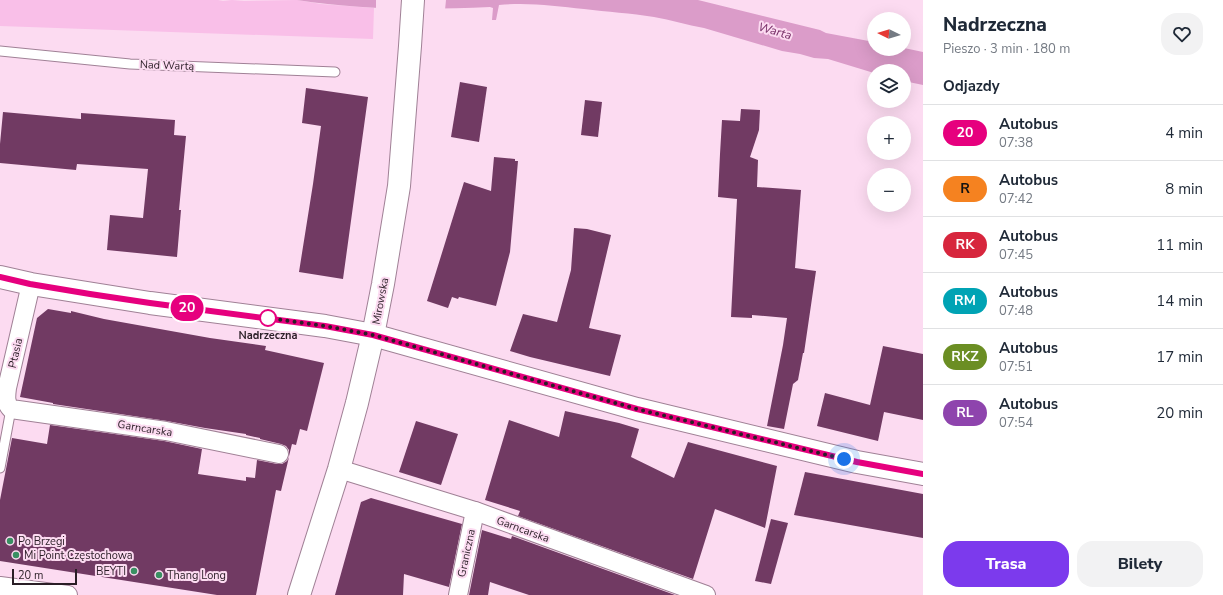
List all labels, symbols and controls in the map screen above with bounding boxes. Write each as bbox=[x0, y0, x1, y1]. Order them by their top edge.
north arrow bbox=[867, 12, 911, 56]
map controls bbox=[867, 12, 911, 212]
text: Nadrzeczna bbox=[943, 12, 1047, 38]
button: heart bbox=[1161, 13, 1203, 55]
water label: Warta bbox=[756, 19, 794, 43]
text: Pieszo · 3 min · 180 m bbox=[943, 40, 1070, 58]
street label: Nad Wartą bbox=[140, 57, 195, 74]
button: layers bbox=[867, 64, 911, 108]
text: Odjazdy bbox=[943, 76, 1000, 96]
text: Autobus bbox=[999, 114, 1058, 134]
button: + bbox=[867, 116, 911, 160]
text: 20 bbox=[957, 123, 973, 142]
text: 4 min bbox=[1165, 123, 1203, 143]
text: 07:38 bbox=[999, 134, 1033, 152]
button: − bbox=[867, 168, 911, 212]
text: Autobus bbox=[999, 170, 1058, 190]
text: R bbox=[960, 179, 970, 198]
text: 8 min bbox=[1165, 179, 1203, 199]
text: 07:42 bbox=[999, 190, 1033, 208]
text: Autobus bbox=[999, 226, 1058, 246]
text: RK bbox=[956, 235, 974, 254]
text: 11 min bbox=[1156, 235, 1203, 255]
text: 07:45 bbox=[999, 246, 1033, 264]
street label: Mirowska bbox=[369, 276, 392, 326]
text: Autobus bbox=[999, 282, 1058, 302]
text: RM bbox=[954, 291, 976, 310]
text: 14 min bbox=[1156, 291, 1203, 311]
line badge: 20 bbox=[169, 295, 205, 321]
text: 20 bbox=[179, 298, 195, 317]
text: 07:48 bbox=[999, 302, 1033, 320]
marker: Nadrzeczna bbox=[259, 309, 277, 327]
place label: Nadrzeczna bbox=[238, 328, 298, 343]
street label: Ptasia bbox=[5, 336, 26, 370]
text: Autobus bbox=[999, 338, 1058, 358]
text: RKZ bbox=[951, 347, 979, 366]
text: 17 min bbox=[1156, 347, 1203, 367]
text: 07:51 bbox=[999, 358, 1033, 376]
text: Autobus bbox=[999, 394, 1058, 414]
text: RL bbox=[956, 403, 974, 422]
text: 20 min bbox=[1156, 403, 1203, 423]
text: 07:54 bbox=[999, 414, 1033, 432]
street label: Garncarska bbox=[116, 417, 174, 440]
your location bbox=[834, 449, 854, 469]
street label: Garncarska bbox=[494, 513, 552, 546]
street label: Graniczna bbox=[454, 528, 479, 579]
place label: Po Brzegi bbox=[18, 534, 65, 549]
marker: Po Brzegi bbox=[5, 536, 15, 546]
button: Trasa bbox=[943, 541, 1069, 587]
button: Bilety bbox=[1077, 541, 1203, 587]
place label: Mi Point Częstochowa bbox=[24, 548, 133, 563]
marker: Mi Point Częstochowa bbox=[11, 550, 21, 560]
place label: BEYTI bbox=[96, 564, 126, 579]
marker: BEYTI bbox=[129, 566, 139, 576]
scale bar bbox=[12, 567, 77, 586]
text: 20 m bbox=[18, 568, 43, 583]
place label: Thang Long bbox=[167, 568, 226, 583]
marker: Thang Long bbox=[154, 570, 164, 580]

